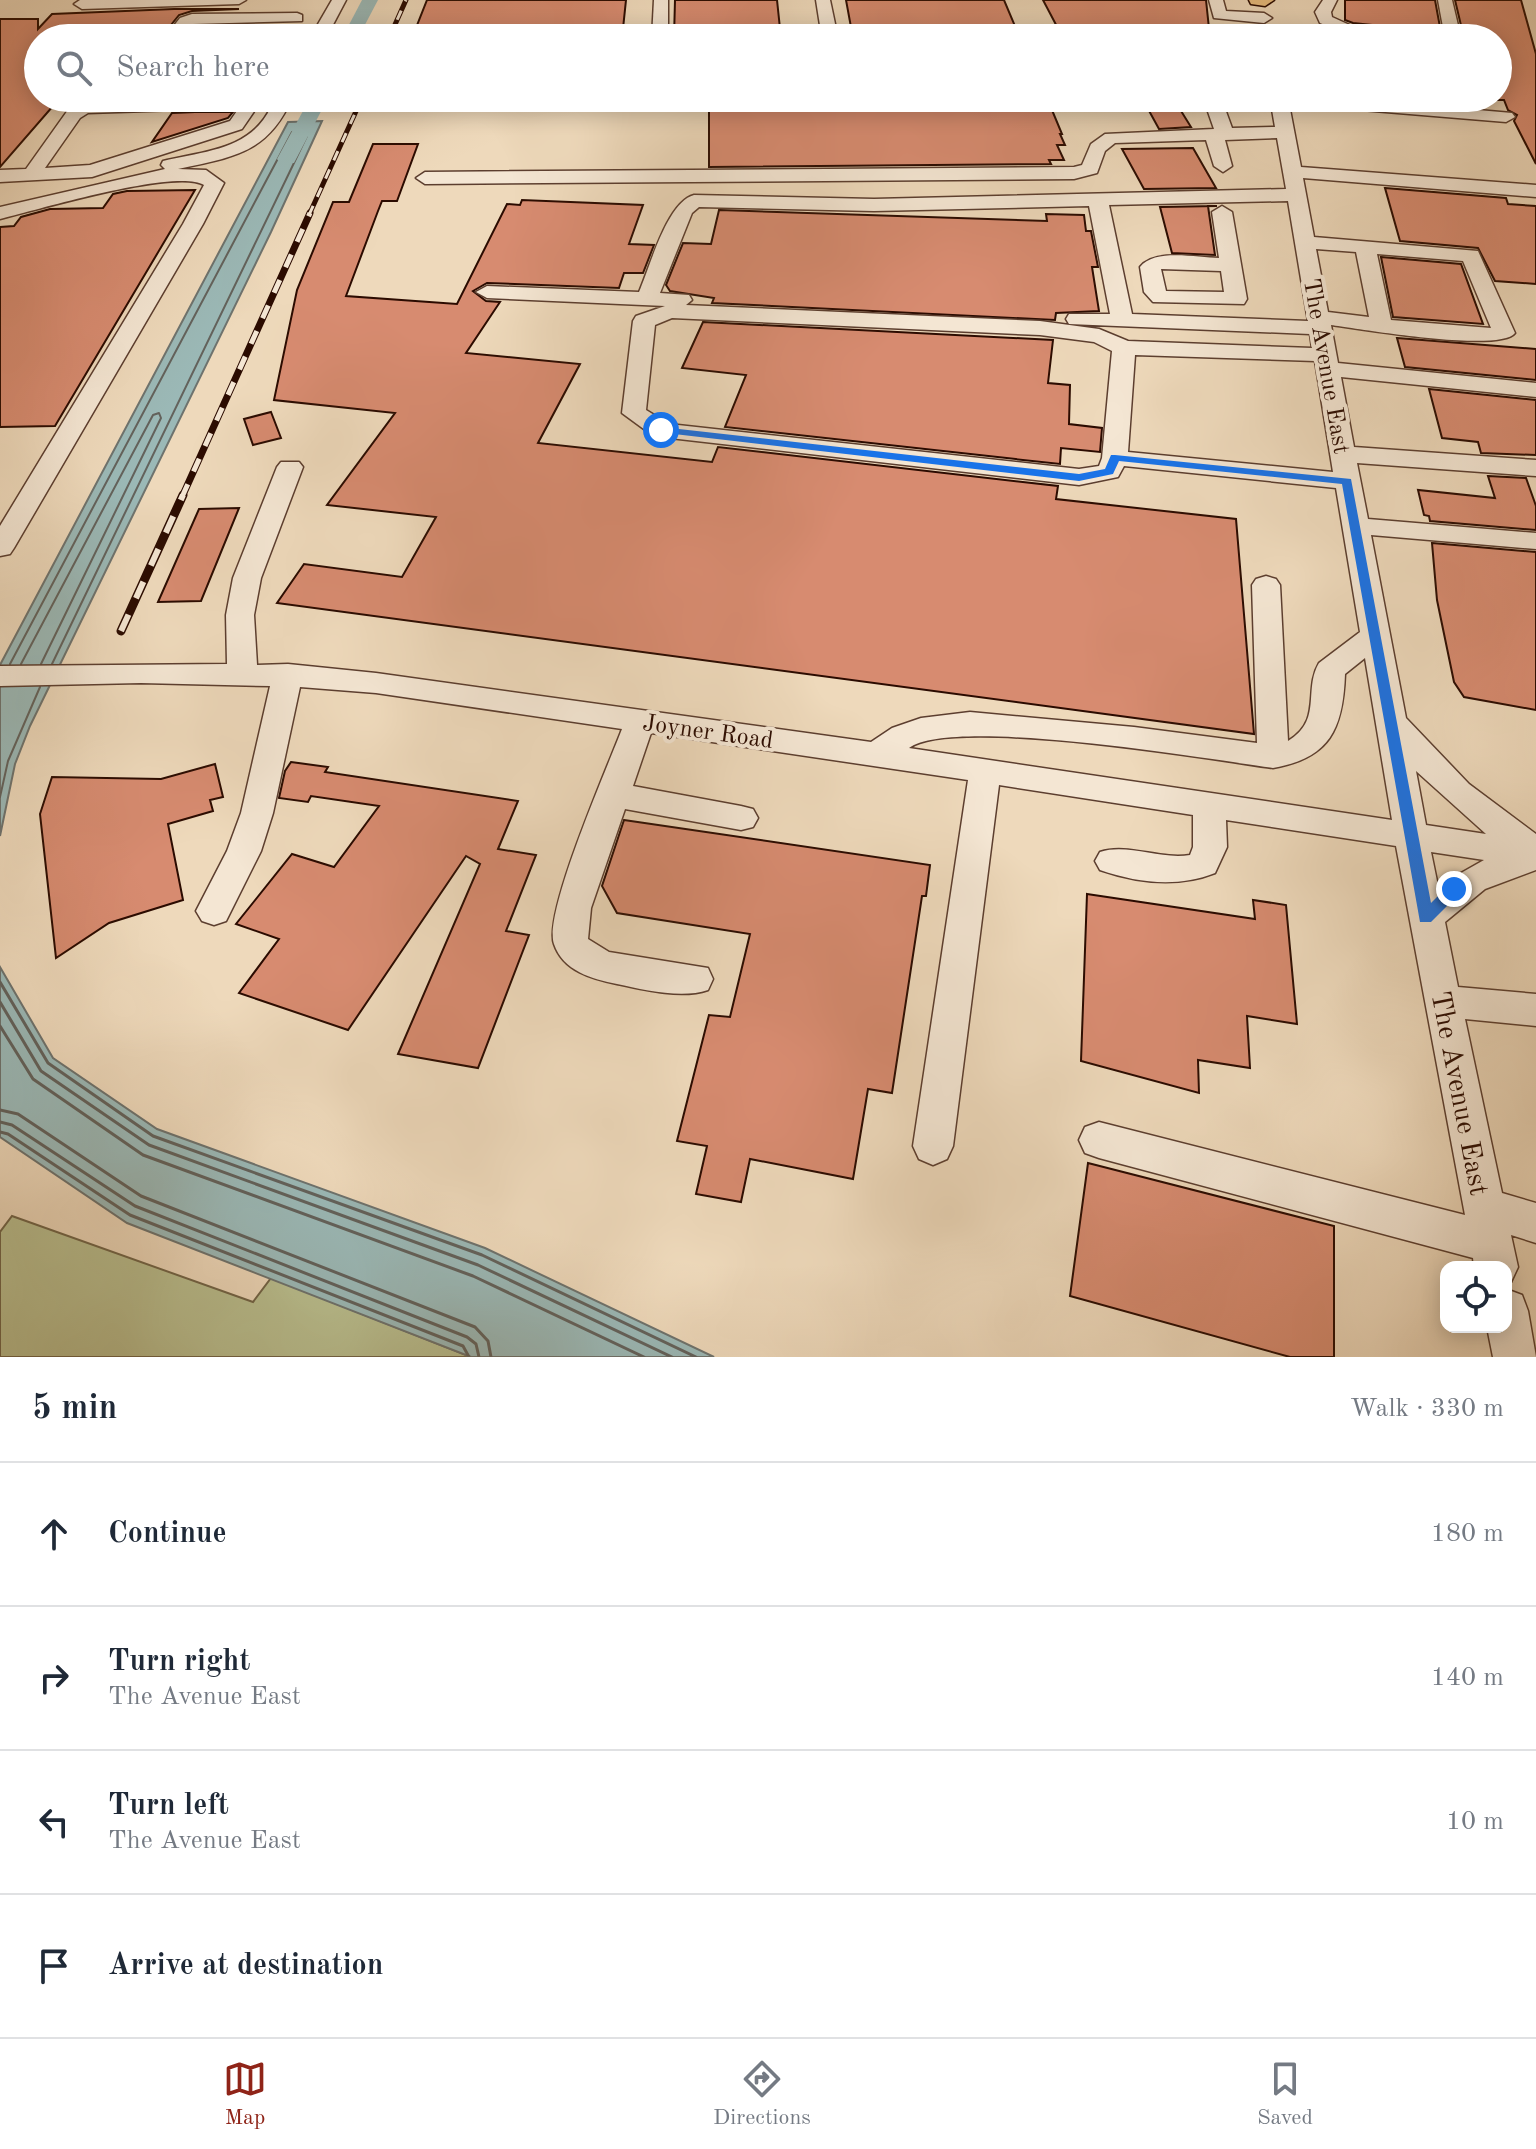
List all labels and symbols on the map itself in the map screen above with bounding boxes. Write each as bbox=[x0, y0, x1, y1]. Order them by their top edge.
street label: The Avenue East bbox=[1298, 277, 1352, 456]
route start bbox=[643, 412, 679, 448]
street label: Joyner Road bbox=[641, 712, 775, 754]
route end bbox=[1436, 871, 1472, 907]
street label: The Avenue East bbox=[1424, 989, 1492, 1198]

